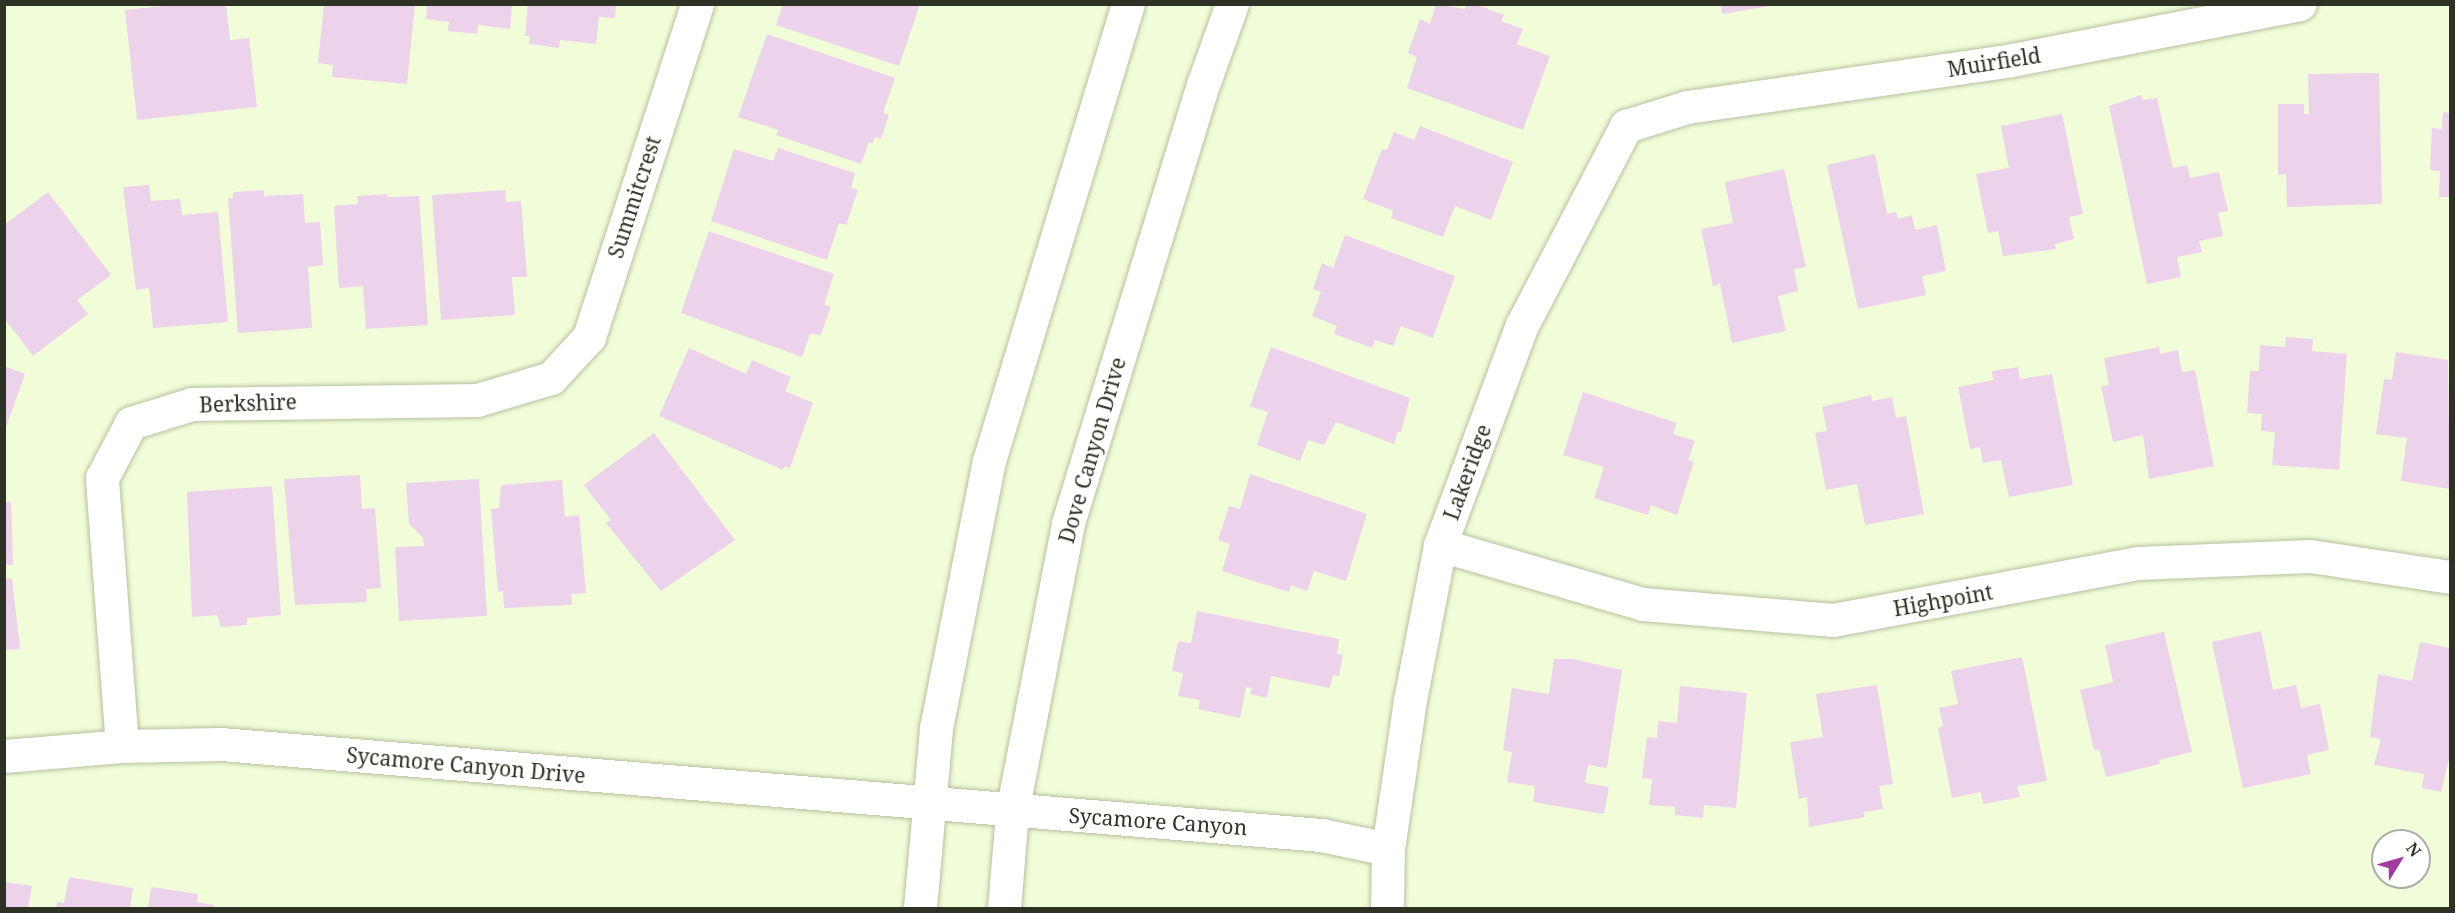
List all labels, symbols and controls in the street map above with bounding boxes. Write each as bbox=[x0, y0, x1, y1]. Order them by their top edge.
street label: Muirfield bbox=[1946, 42, 2042, 82]
street label: Summitcrest bbox=[602, 133, 666, 261]
street label: Dove Canyon Drive bbox=[1053, 354, 1131, 546]
street label: Berkshire bbox=[199, 389, 297, 417]
street label: Lakeridge bbox=[1438, 421, 1496, 523]
street label: Highpoint bbox=[1891, 579, 1995, 621]
street label: Sycamore Canyon Drive bbox=[346, 742, 586, 788]
street label: Sycamore Canyon bbox=[1068, 802, 1248, 840]
north arrow bbox=[2371, 829, 2431, 889]
text: N bbox=[2401, 838, 2426, 861]

